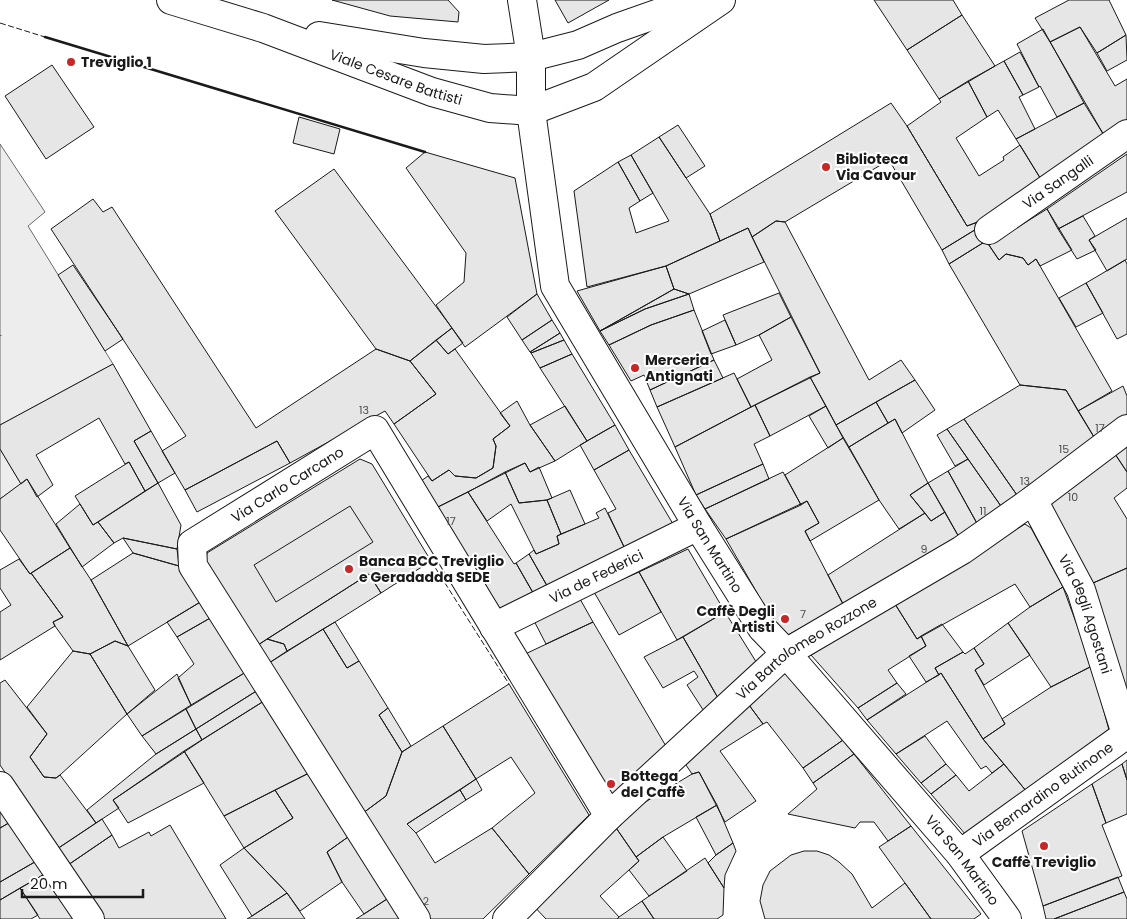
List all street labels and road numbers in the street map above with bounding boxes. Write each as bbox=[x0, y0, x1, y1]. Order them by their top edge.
street label: Viale Cesare Battisti bbox=[327, 44, 465, 110]
street label: Via Sangalli bbox=[1019, 150, 1097, 214]
street label: Via Carlo Carcano bbox=[227, 442, 348, 527]
street label: Via San Martino bbox=[673, 493, 748, 597]
street label: Via de Federici bbox=[546, 545, 647, 608]
street label: Via degli Agostani bbox=[1054, 551, 1117, 676]
street label: Via Bartolomeo Rozzone bbox=[731, 592, 881, 704]
street label: Via Bernardino Butinone bbox=[969, 737, 1117, 852]
street label: Via San Martino bbox=[921, 811, 1004, 910]

